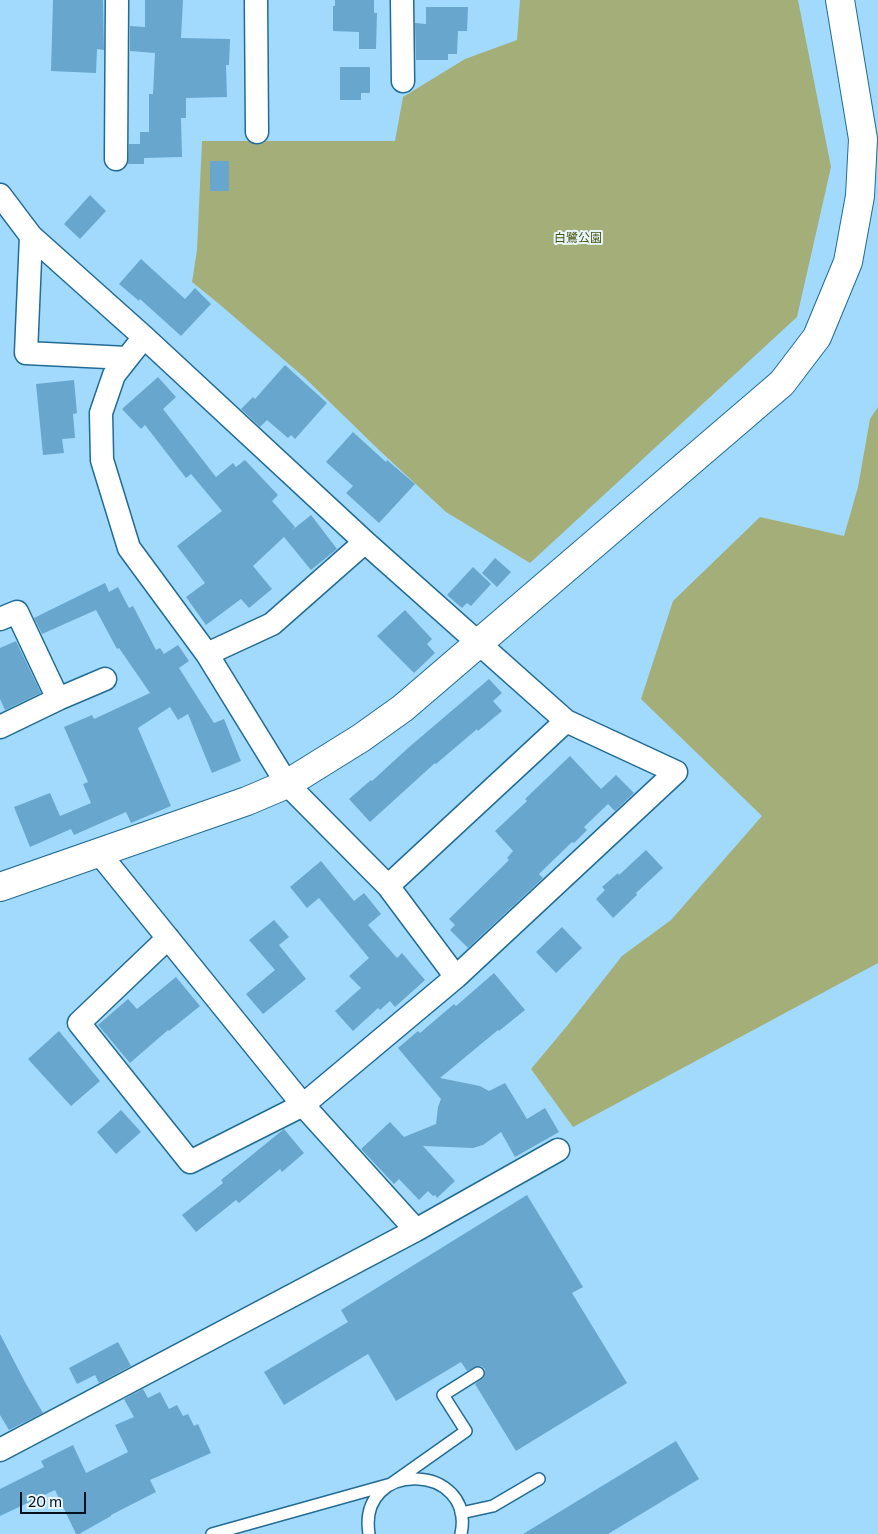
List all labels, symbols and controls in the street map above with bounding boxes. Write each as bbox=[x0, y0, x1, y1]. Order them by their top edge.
park label: 白鷺公園 bbox=[554, 231, 602, 245]
scale bar bbox=[22, 1482, 89, 1514]
text: 20 m bbox=[28, 1492, 62, 1510]

